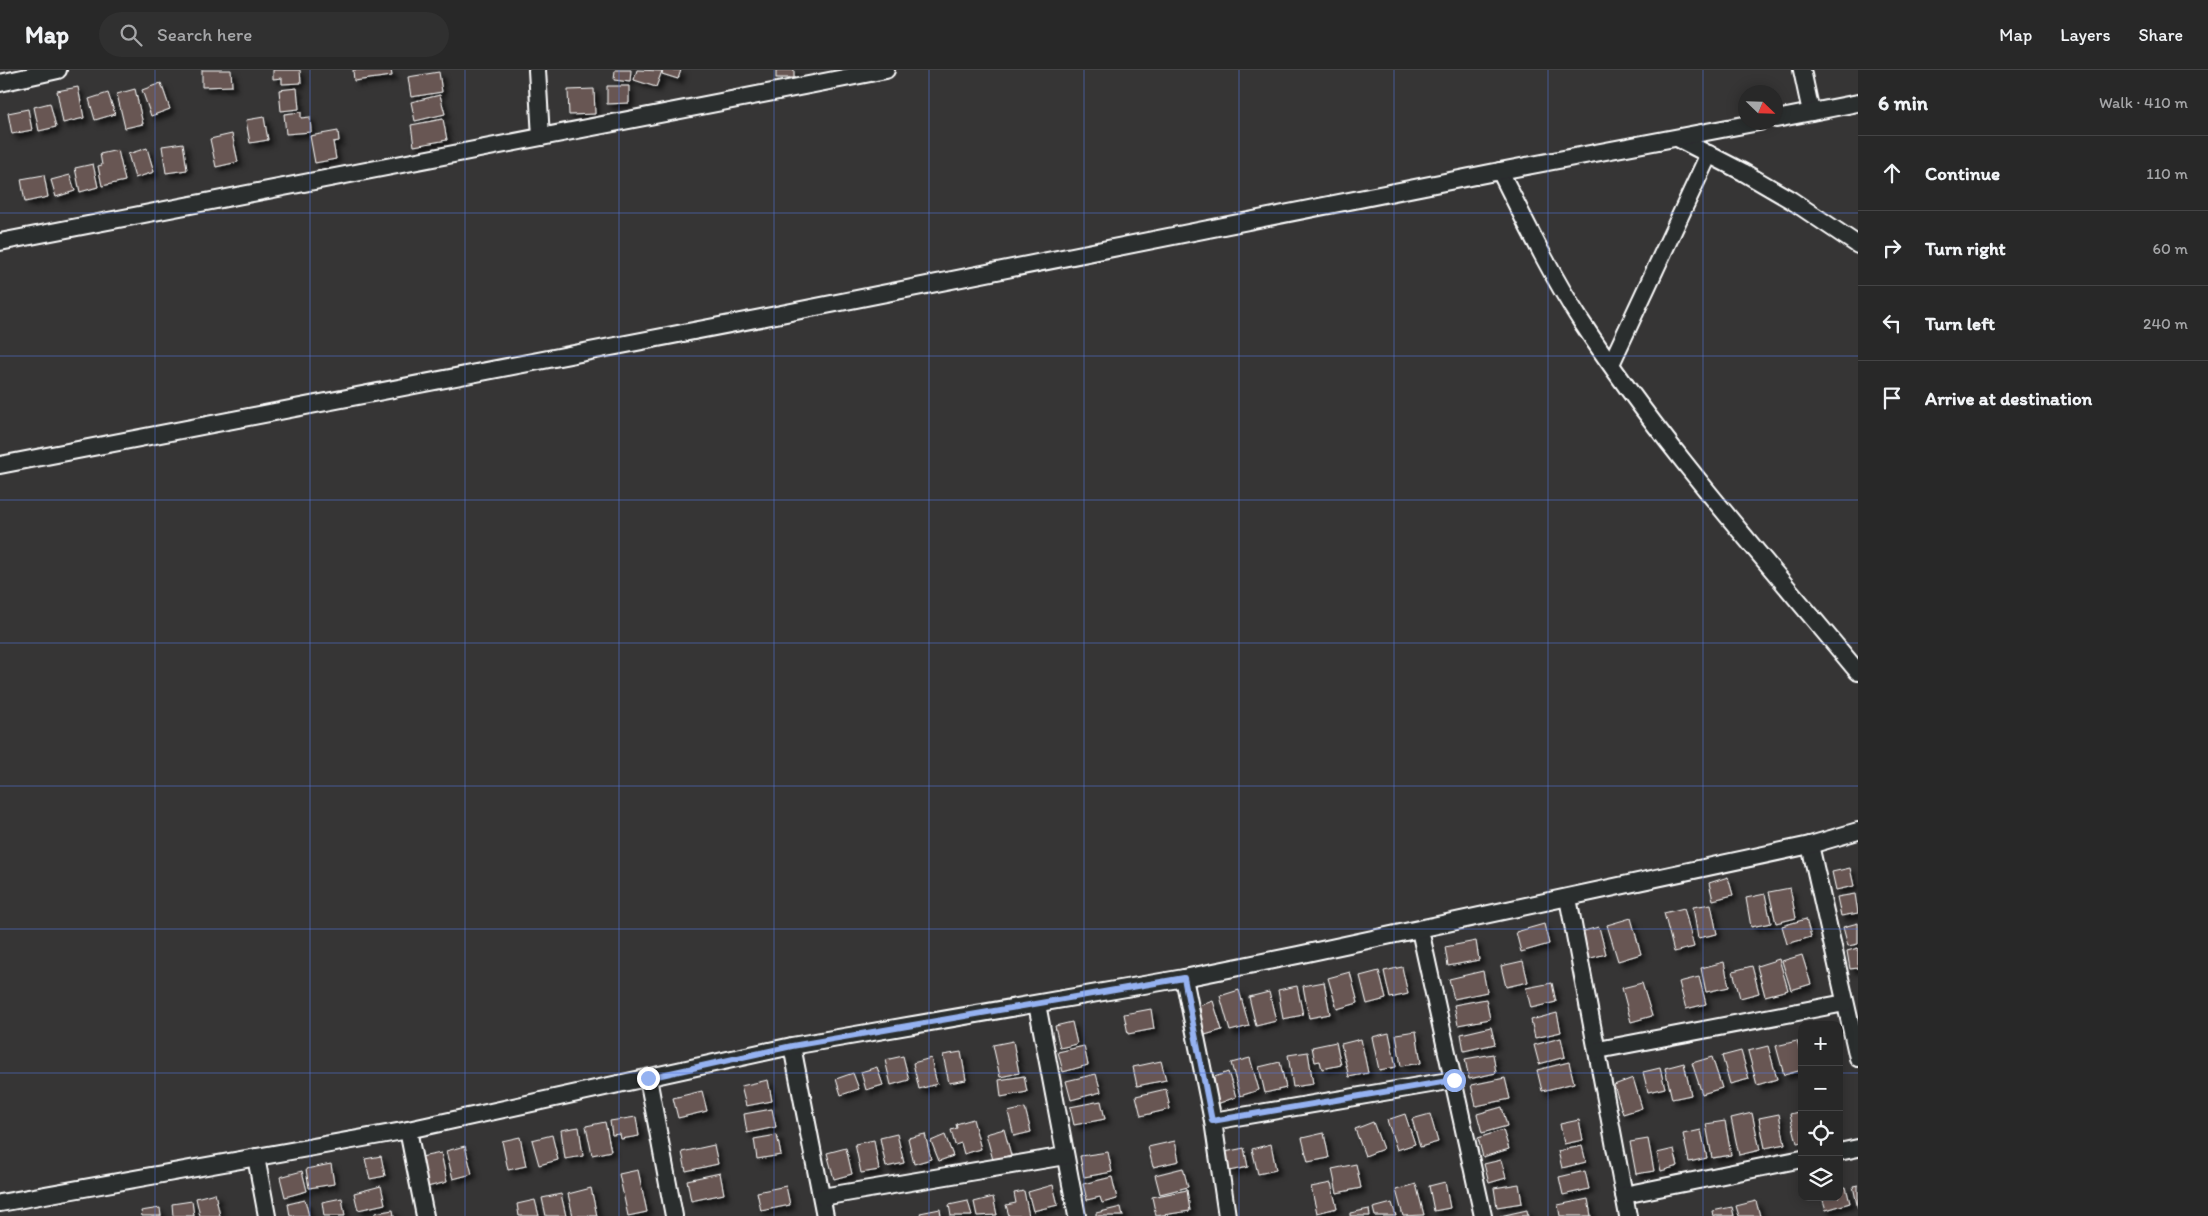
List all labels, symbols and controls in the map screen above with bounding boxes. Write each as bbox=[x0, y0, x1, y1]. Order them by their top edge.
search box bbox=[99, 12, 449, 57]
text: Map bbox=[25, 20, 69, 49]
icon: search bbox=[117, 21, 145, 49]
text: Search here bbox=[157, 23, 252, 46]
text: Map bbox=[1999, 24, 2032, 46]
text: Layers bbox=[2060, 24, 2110, 46]
text: Share bbox=[2138, 24, 2183, 46]
north arrow bbox=[1738, 85, 1783, 130]
text: 6 min bbox=[1878, 90, 1928, 115]
text: Walk · 410 m bbox=[2099, 93, 2188, 112]
icon: ahead bbox=[1878, 159, 1906, 187]
text: Continue bbox=[1925, 162, 2000, 185]
text: 110 m bbox=[2146, 164, 2188, 183]
icon: right bbox=[1878, 234, 1906, 262]
text: Turn right bbox=[1925, 237, 2006, 260]
text: 60 m bbox=[2153, 239, 2188, 258]
icon: left bbox=[1878, 309, 1906, 337]
text: Turn left bbox=[1925, 312, 1995, 335]
text: 240 m bbox=[2143, 314, 2188, 333]
icon: arrive bbox=[1878, 384, 1906, 412]
text: Arrive at destination bbox=[1925, 387, 2092, 410]
map controls bbox=[1798, 1021, 1843, 1201]
button: + bbox=[1798, 1021, 1843, 1066]
button: − bbox=[1798, 1066, 1843, 1111]
route end bbox=[637, 1067, 660, 1090]
route start bbox=[1443, 1069, 1466, 1092]
button: locate bbox=[1798, 1111, 1843, 1156]
button: layers bbox=[1798, 1156, 1843, 1201]

